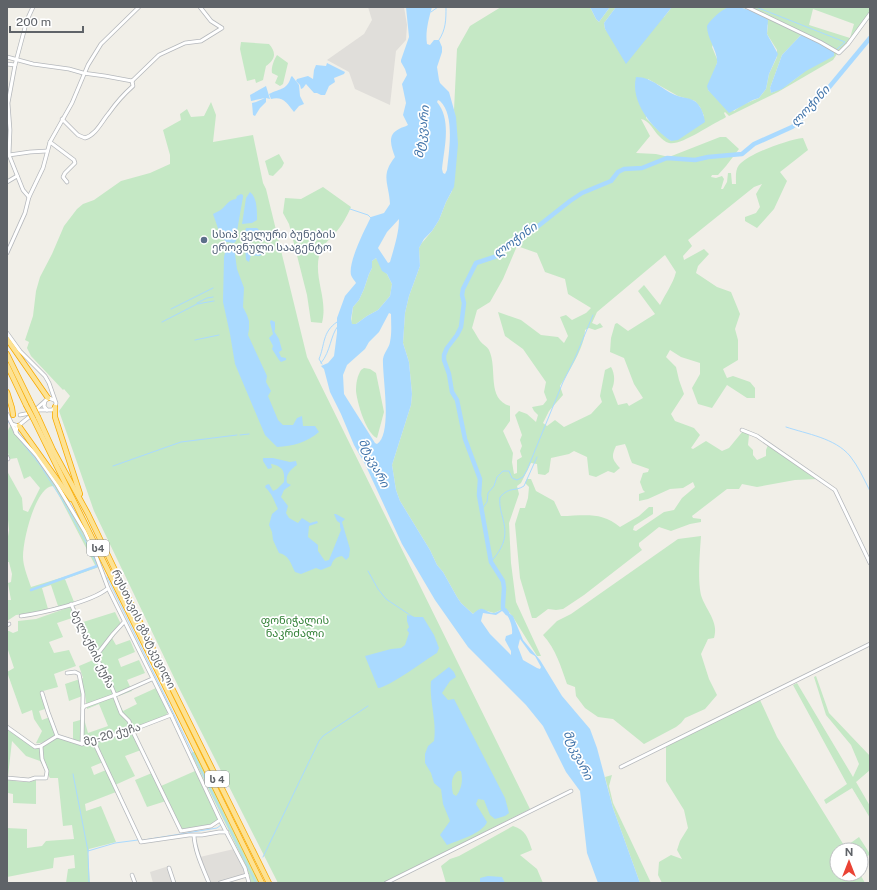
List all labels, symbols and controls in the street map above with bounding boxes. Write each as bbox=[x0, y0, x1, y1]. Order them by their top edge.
scale bar bbox=[10, 8, 83, 34]
text: 200 m bbox=[16, 15, 51, 29]
water label: ლოჭინი bbox=[788, 82, 833, 129]
water label: მტკვარი bbox=[412, 104, 432, 159]
water label: ლოჭინი bbox=[490, 219, 540, 261]
place label: სსიპ ველური ბუნების ეროვნული სააგენტო bbox=[212, 228, 336, 254]
marker: სსიპ ველური ბუნების ეროვნული სააგენტო bbox=[199, 235, 209, 245]
water label: მტკვარი bbox=[356, 436, 393, 491]
road number: ს4 bbox=[87, 540, 109, 556]
street label: რუსთავის გზატკეცილი bbox=[109, 567, 178, 691]
street label: ბელაქნის ქუჩა bbox=[68, 608, 117, 690]
park label: ფონიჭალის ნაკრძალი bbox=[261, 614, 330, 640]
street label: მე-20 ქუჩა bbox=[82, 721, 142, 748]
water label: მტკვარი bbox=[560, 728, 596, 783]
road number: ს 4 bbox=[205, 771, 229, 787]
north arrow bbox=[829, 842, 869, 882]
text: N bbox=[845, 846, 853, 858]

